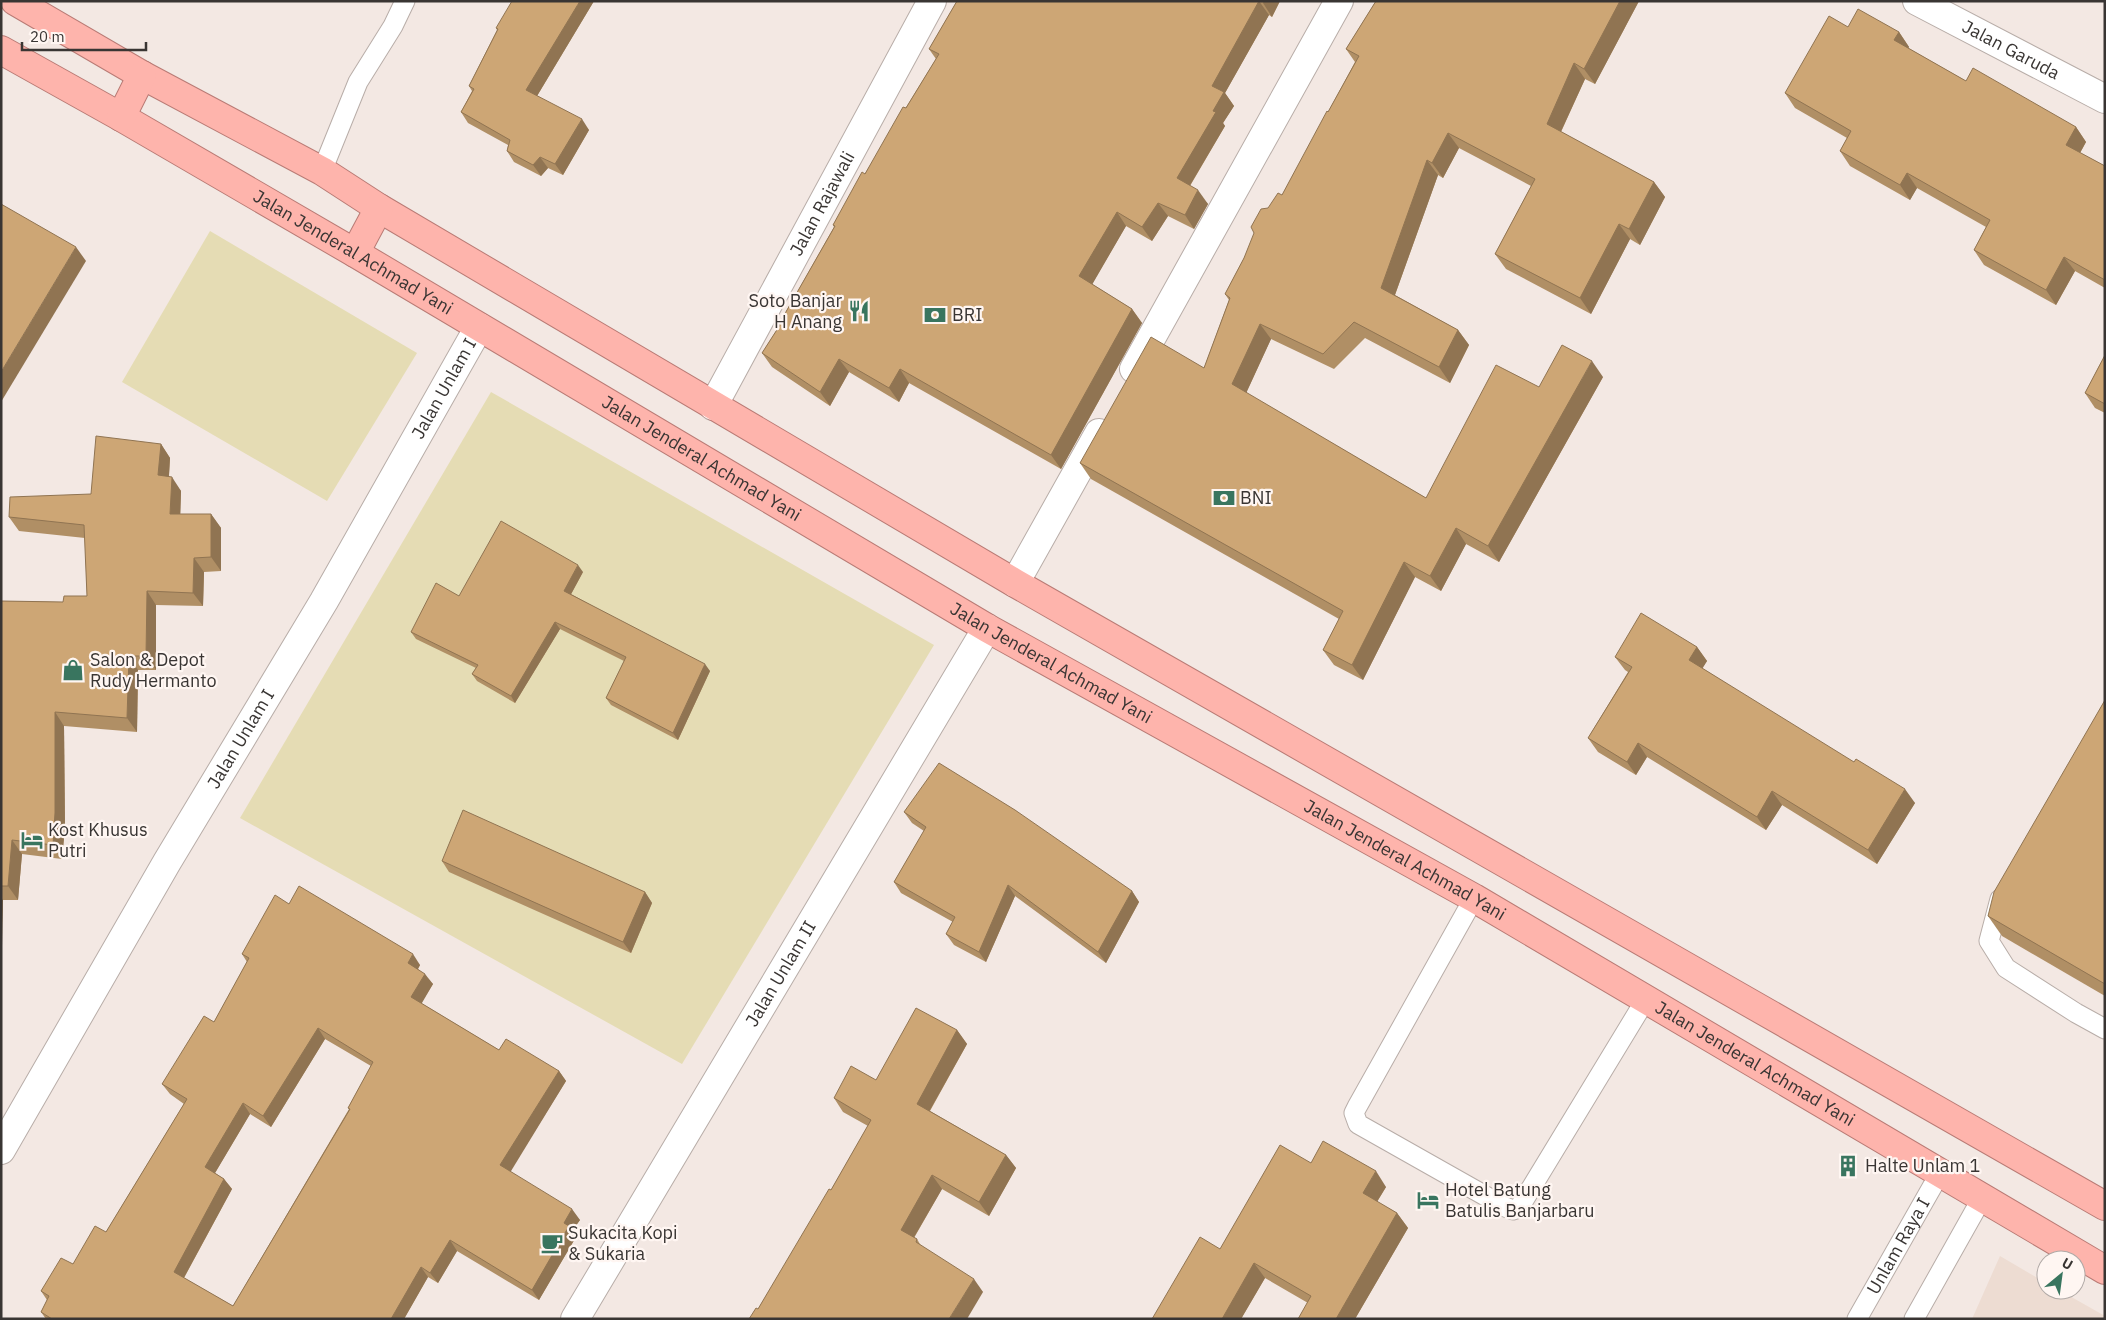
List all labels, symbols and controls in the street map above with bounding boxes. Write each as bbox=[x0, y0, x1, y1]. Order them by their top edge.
street label: Jalan Garuda bbox=[1959, 15, 2064, 85]
scale bar bbox=[22, 20, 146, 52]
text: 20 m bbox=[30, 27, 65, 46]
street label: Jalan Rajawali bbox=[784, 147, 860, 260]
street label: Jalan Jenderal Achmad Yani bbox=[249, 184, 457, 320]
place label: Soto Banjar H Anang bbox=[749, 289, 842, 333]
restaurant icon: Soto Banjar H Anang bbox=[846, 298, 872, 324]
bank icon: BRI bbox=[922, 302, 948, 328]
place label: BRI bbox=[952, 303, 982, 326]
street label: Jalan Unlam I bbox=[406, 334, 481, 443]
street label: Jalan Jenderal Achmad Yani bbox=[598, 390, 806, 526]
bank icon: BNI bbox=[1211, 485, 1237, 511]
place label: BNI bbox=[1240, 486, 1272, 509]
street label: Jalan Jenderal Achmad Yani bbox=[946, 597, 1156, 728]
place label: Salon & Depot Rudy Hermanto bbox=[90, 648, 217, 692]
shop icon: Salon & Depot Rudy Hermanto bbox=[60, 657, 86, 683]
street label: Jalan Unlam I bbox=[202, 685, 279, 793]
street label: Jalan Jenderal Achmad Yani bbox=[1300, 794, 1510, 925]
place label: Kost Khusus Putri bbox=[48, 818, 148, 862]
hotel icon: Kost Khusus Putri bbox=[19, 827, 45, 853]
street label: Jalan Unlam II bbox=[740, 916, 821, 1031]
street label: Jalan Jenderal Achmad Yani bbox=[1651, 995, 1859, 1131]
building icon: Halte Unlam 1 bbox=[1835, 1153, 1861, 1179]
place label: Halte Unlam 1 bbox=[1865, 1154, 1980, 1177]
place label: Hotel Batung Batulis Banjarbaru bbox=[1445, 1178, 1595, 1222]
hotel icon: Hotel Batung Batulis Banjarbaru bbox=[1415, 1187, 1441, 1213]
street label: Unlam Raya I bbox=[1861, 1193, 1935, 1298]
place label: Sukacita Kopi & Sukaria bbox=[568, 1221, 677, 1265]
cafe icon: Sukacita Kopi & Sukaria bbox=[539, 1230, 565, 1256]
north arrow bbox=[2036, 1250, 2086, 1300]
text: U bbox=[2059, 1253, 2076, 1274]

